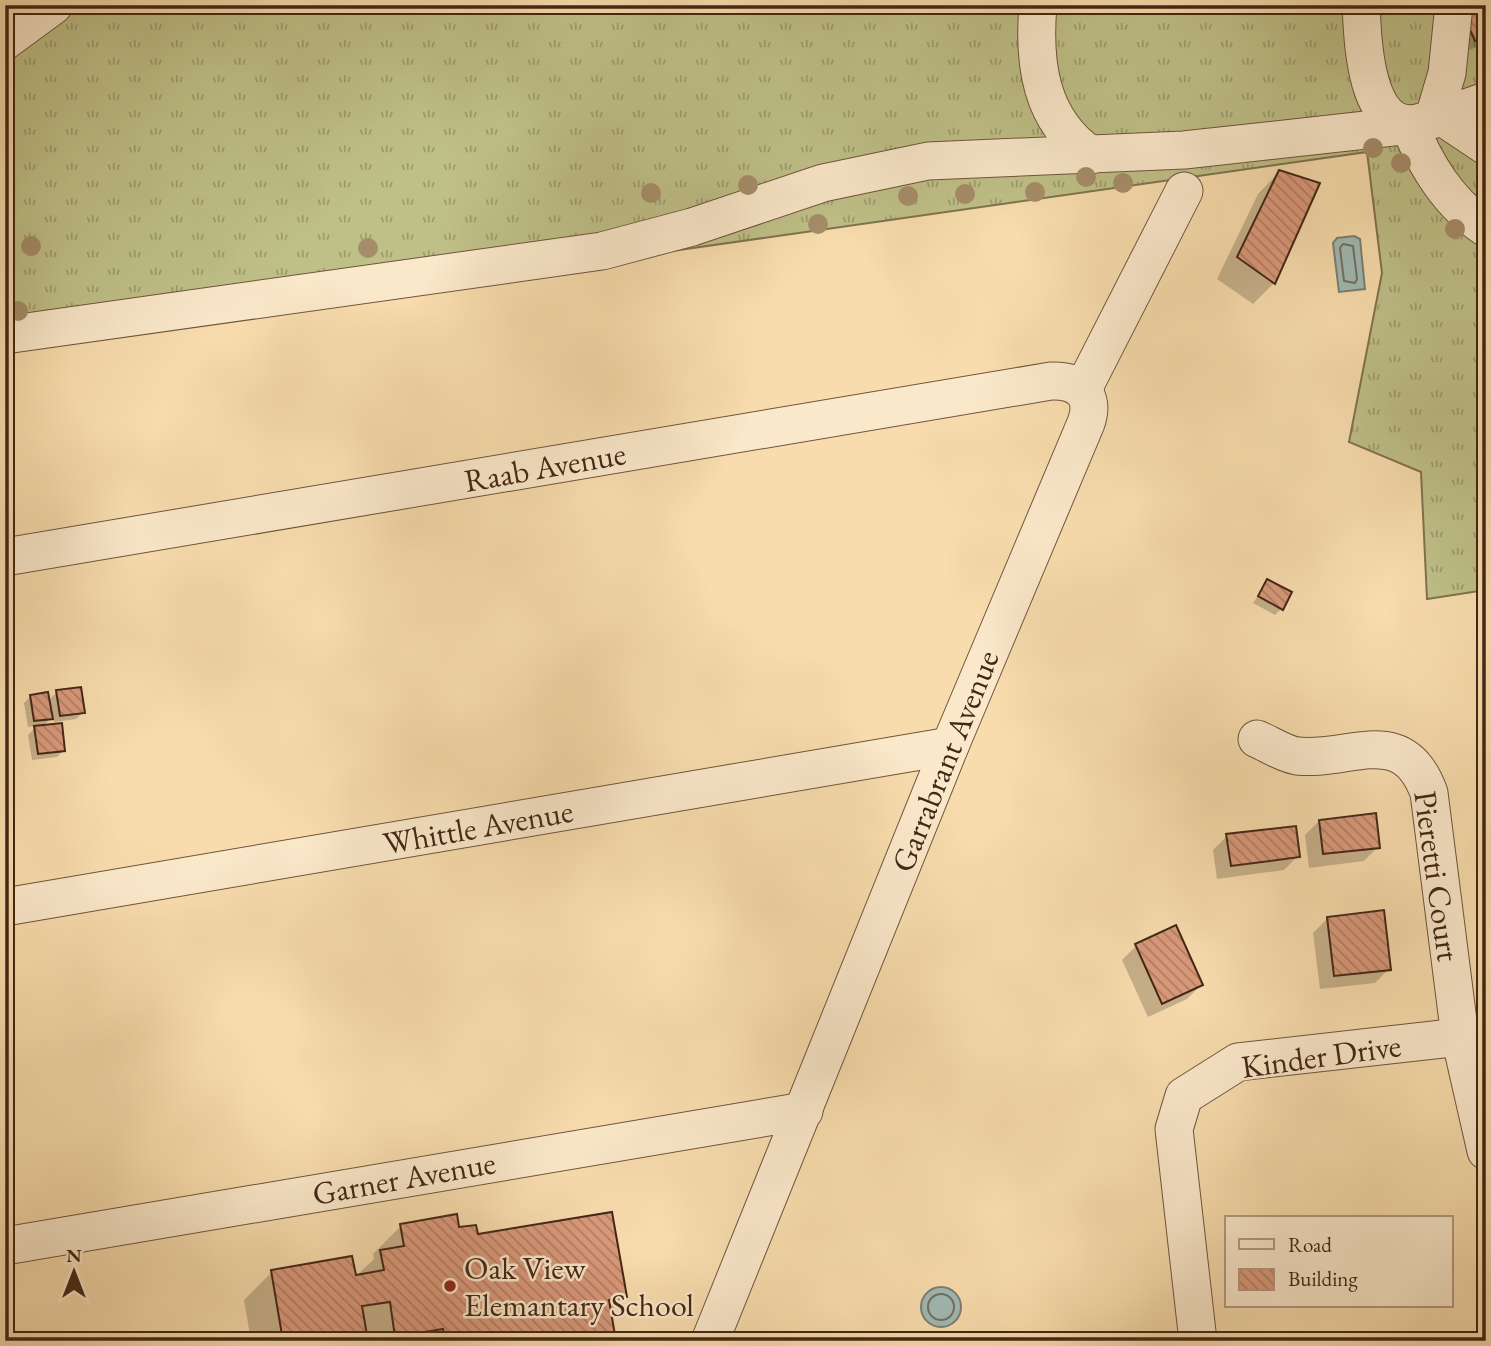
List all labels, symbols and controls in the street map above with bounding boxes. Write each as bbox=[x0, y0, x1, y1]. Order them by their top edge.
street label: Raab Avenue bbox=[461, 432, 629, 502]
street label: Garrabrant Avenue bbox=[881, 644, 1009, 878]
street label: Pieretti Court bbox=[1404, 788, 1470, 964]
street label: Whittle Avenue bbox=[380, 790, 576, 864]
street label: Kinder Drive bbox=[1239, 1024, 1403, 1088]
street label: Garner Avenue bbox=[309, 1141, 499, 1215]
legend bbox=[1225, 1216, 1452, 1308]
text: Road bbox=[1288, 1231, 1332, 1258]
north arrow bbox=[38, 1238, 108, 1308]
text: N bbox=[66, 1243, 82, 1268]
place label: Oak View Elemantary School bbox=[464, 1247, 694, 1326]
text: Building bbox=[1288, 1265, 1358, 1292]
marker: Oak View Elemantary School bbox=[442, 1278, 458, 1294]

